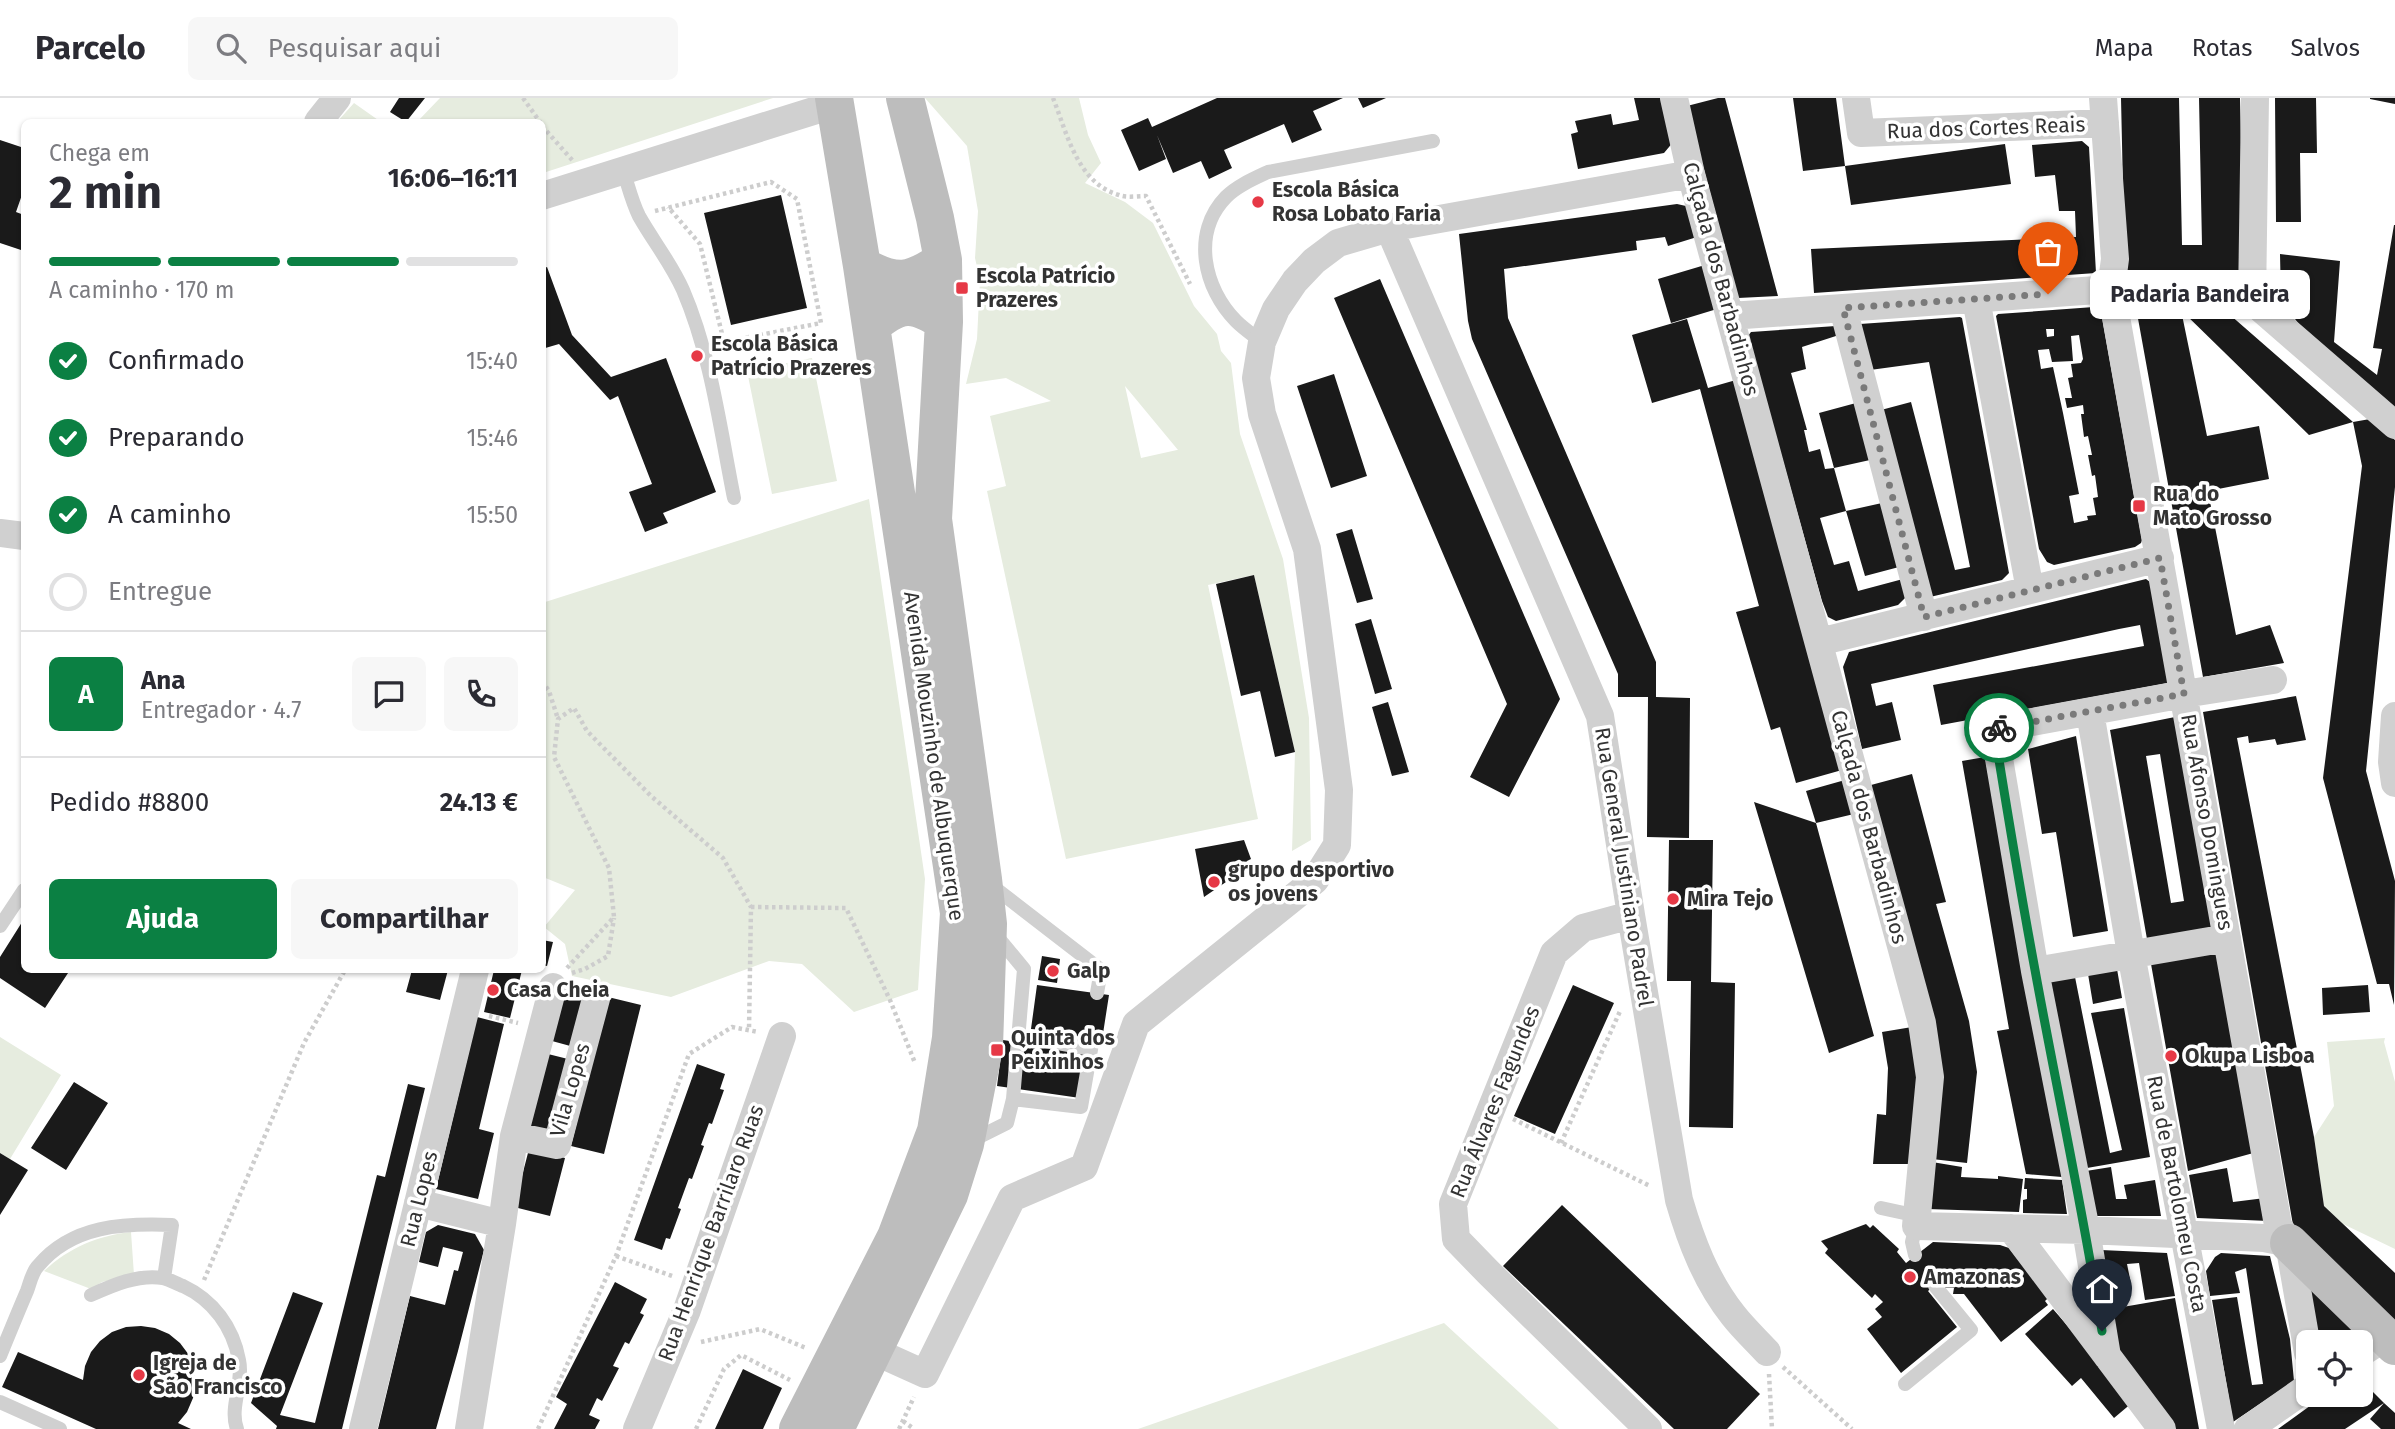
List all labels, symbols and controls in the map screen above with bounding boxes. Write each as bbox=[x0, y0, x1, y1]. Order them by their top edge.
search box bbox=[188, 17, 678, 80]
text: Parcelo bbox=[35, 28, 146, 68]
icon: search bbox=[212, 29, 250, 67]
text: Pesquisar aqui bbox=[268, 33, 441, 64]
text: Mapa bbox=[2095, 34, 2154, 62]
text: Rotas bbox=[2192, 34, 2252, 62]
text: Salvos bbox=[2290, 34, 2360, 62]
street label: Rua dos Cortes Reais bbox=[1886, 112, 2086, 144]
text: Chega em bbox=[49, 139, 150, 167]
street label: Calçada dos Barbadinhos bbox=[1677, 159, 1765, 399]
text: 16:06–16:11 bbox=[388, 163, 518, 194]
text: 2 min bbox=[49, 165, 162, 220]
place label: Escola Básica Rosa Lobato Faria bbox=[1272, 177, 1441, 227]
marker: Escola Básica Rosa Lobato Faria bbox=[1250, 194, 1266, 210]
pin bbox=[2018, 222, 2078, 294]
icon: bag bbox=[2029, 233, 2067, 271]
place label: Escola Patrício Prazeres bbox=[976, 263, 1115, 313]
callout: Padaria Bandeira bbox=[2090, 270, 2310, 318]
text: A caminho · 170 m bbox=[49, 276, 234, 304]
marker: Escola Patrício Prazeres bbox=[954, 280, 970, 296]
text: Padaria Bandeira bbox=[2110, 280, 2290, 308]
place label: Escola Básica Patrício Prazeres bbox=[711, 331, 872, 381]
icon: check bbox=[49, 342, 87, 380]
text: Confirmado bbox=[108, 345, 245, 376]
text: 15:40 bbox=[466, 347, 518, 375]
marker: Escola Básica Patrício Prazeres bbox=[689, 348, 705, 364]
icon: check bbox=[49, 419, 87, 457]
text: Preparando bbox=[108, 422, 245, 453]
text: 15:46 bbox=[467, 424, 518, 452]
place label: Rua do Mato Grosso bbox=[2153, 481, 2272, 531]
icon: check bbox=[49, 496, 87, 534]
marker: Rua do Mato Grosso bbox=[2131, 498, 2147, 514]
text: A caminho bbox=[108, 499, 231, 530]
text: 15:50 bbox=[467, 501, 518, 529]
text: Entregue bbox=[108, 576, 212, 607]
street label: Avenida Mouzinho de Albuquerque bbox=[898, 590, 970, 922]
button: chat bbox=[352, 657, 426, 731]
button: phone bbox=[444, 657, 518, 731]
text: Ana bbox=[141, 665, 186, 696]
text: A bbox=[78, 679, 94, 710]
courier bbox=[1964, 693, 2034, 763]
text: Entregador · 4.7 bbox=[141, 696, 301, 724]
street label: Calçada dos Barbadinhos bbox=[1825, 707, 1913, 947]
icon: bike bbox=[1980, 709, 2018, 747]
street label: Rua Afonso Domingues bbox=[2175, 712, 2239, 932]
street label: Rua General Justiniano Padrel bbox=[1589, 725, 1659, 1009]
text: Pedido #8800 bbox=[49, 787, 209, 818]
text: 24.13 € bbox=[440, 787, 518, 818]
place label: grupo desportivo os jovens bbox=[1228, 857, 1394, 907]
marker: grupo desportivo os jovens bbox=[1206, 874, 1222, 890]
button: Ajuda bbox=[49, 879, 277, 959]
button: Compartilhar bbox=[291, 879, 518, 959]
place label: Mira Tejo bbox=[1687, 886, 1774, 912]
marker: Mira Tejo bbox=[1665, 891, 1681, 907]
place label: Galp bbox=[1067, 958, 1111, 984]
marker: Galp bbox=[1045, 963, 1061, 979]
place label: Casa Cheia bbox=[507, 977, 610, 1003]
marker: Casa Cheia bbox=[485, 982, 501, 998]
street label: Rua Álvares Fagundes bbox=[1445, 1002, 1546, 1202]
place label: Quinta dos Peixinhos bbox=[1011, 1025, 1115, 1075]
street label: Vila Lopes bbox=[544, 1040, 596, 1140]
marker: Quinta dos Peixinhos bbox=[989, 1042, 1005, 1058]
place label: Okupa Lisboa bbox=[2185, 1043, 2315, 1069]
marker: Okupa Lisboa bbox=[2163, 1048, 2179, 1064]
street label: Rua de Bartolomeu Costa bbox=[2141, 1073, 2213, 1315]
street label: Rua Henrique Barrilaro Ruas bbox=[652, 1101, 770, 1365]
street label: Rua Lopes bbox=[395, 1148, 443, 1250]
pin bbox=[2072, 1259, 2132, 1331]
place label: Amazonas bbox=[1923, 1264, 2021, 1290]
marker: Amazonas bbox=[1902, 1269, 1918, 1285]
icon: home bbox=[2083, 1270, 2121, 1308]
map controls bbox=[2296, 1330, 2373, 1407]
button: locate bbox=[2296, 1330, 2373, 1407]
place label: Igreja de São Francisco bbox=[153, 1350, 283, 1400]
marker: Igreja de São Francisco bbox=[131, 1367, 147, 1383]

